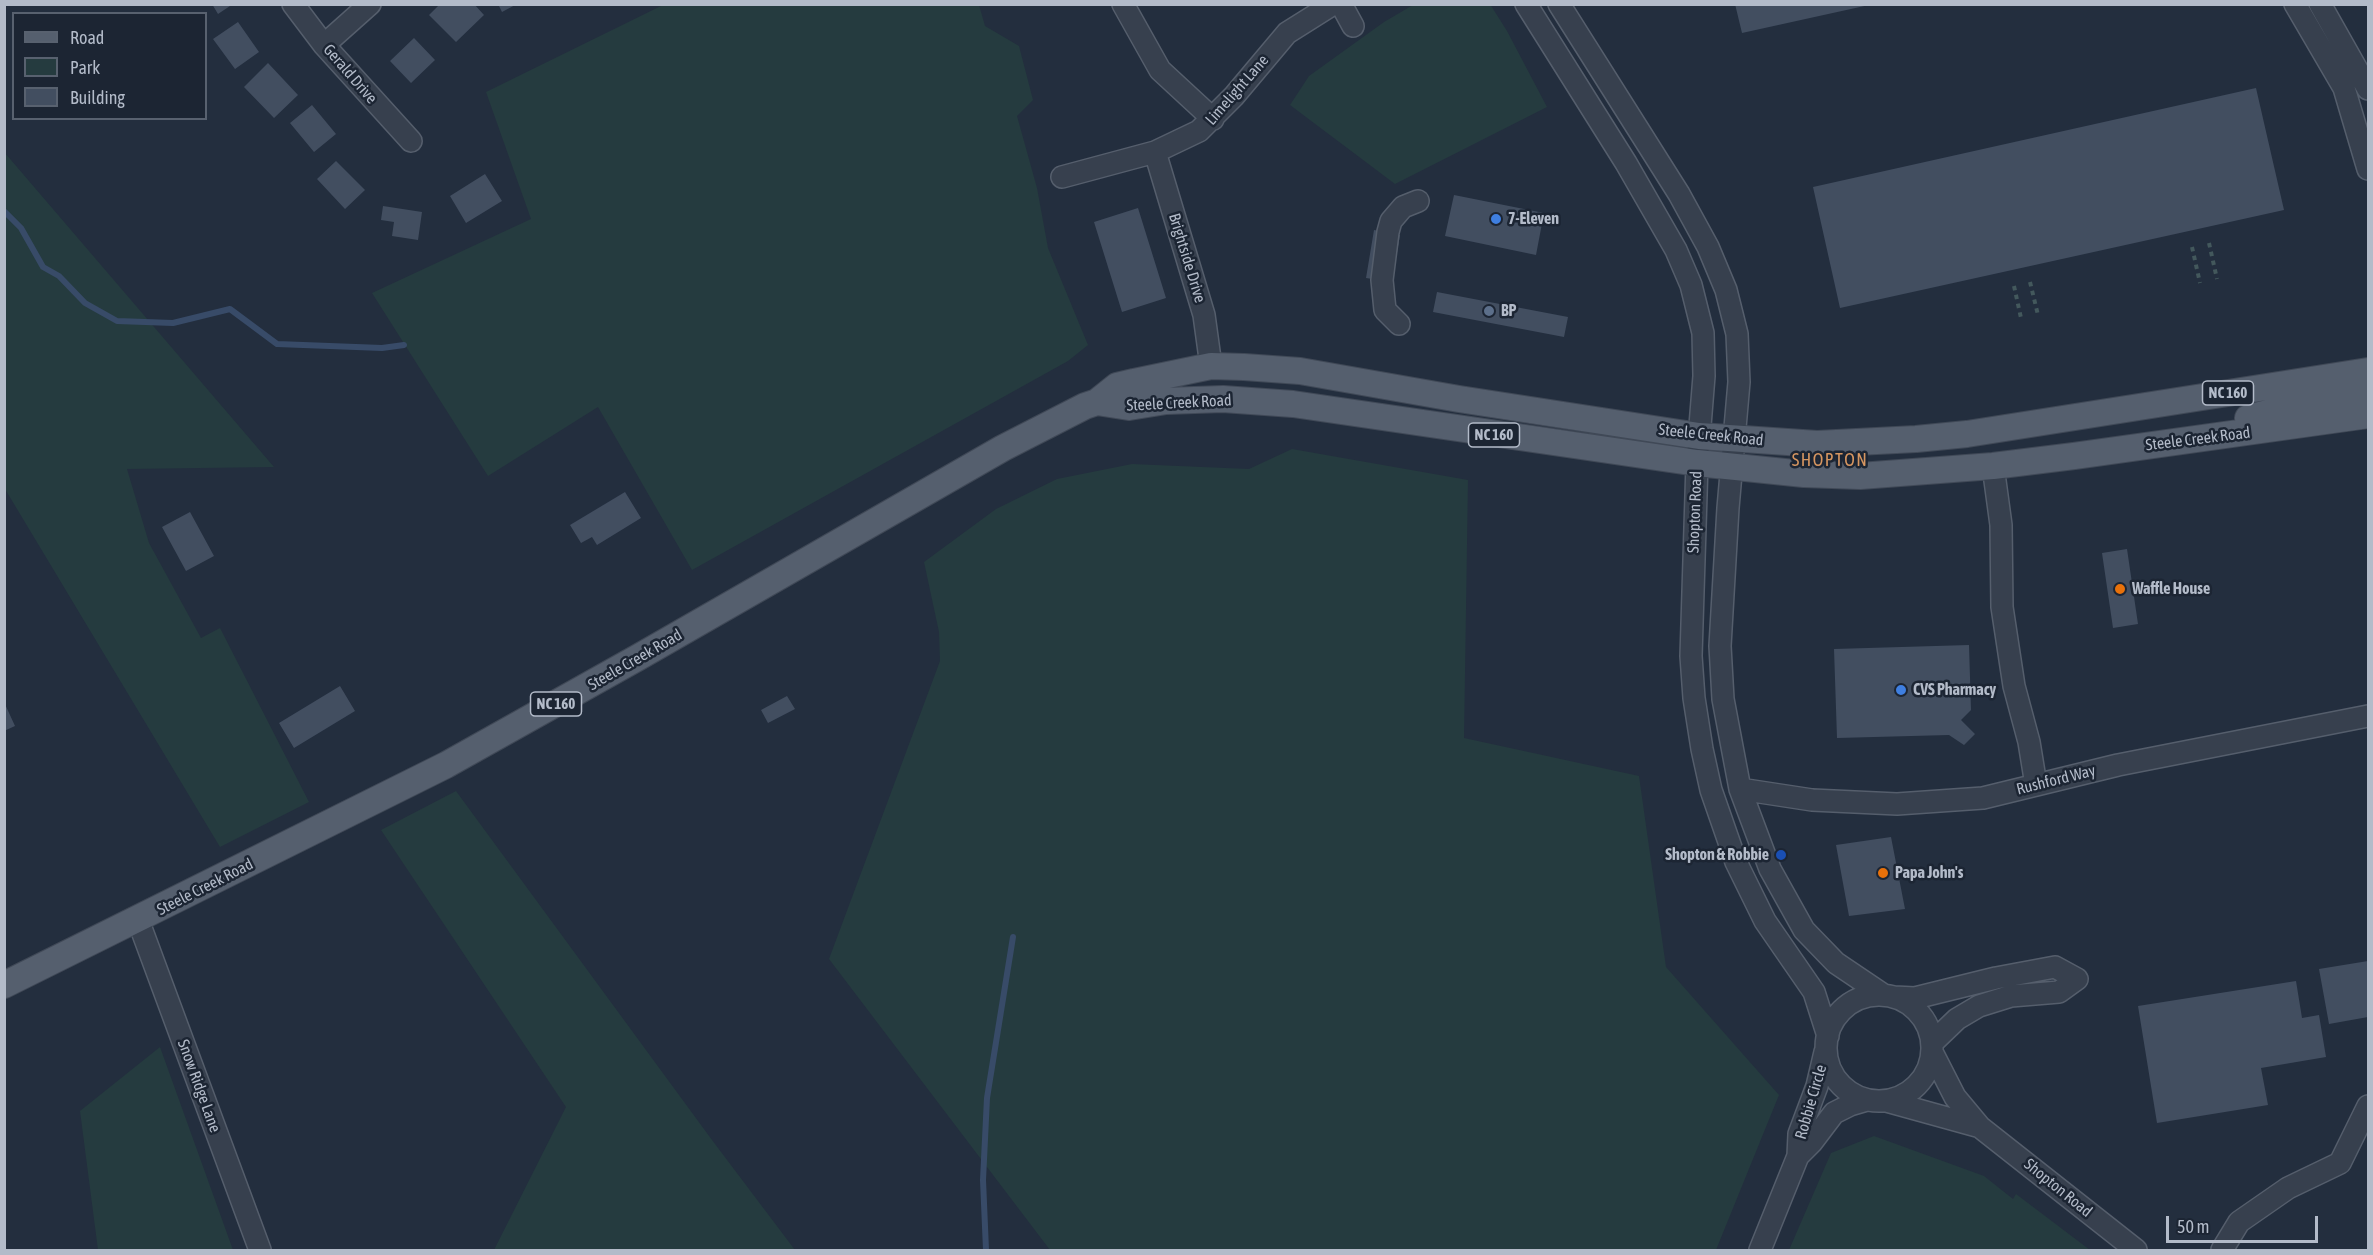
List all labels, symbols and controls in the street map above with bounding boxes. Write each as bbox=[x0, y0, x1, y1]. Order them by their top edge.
legend bbox=[12, 12, 207, 120]
text: Road bbox=[70, 27, 104, 48]
street label: Gerald Drive bbox=[319, 40, 381, 108]
street label: Limelight Lane bbox=[1201, 51, 1273, 129]
text: Park bbox=[70, 57, 100, 78]
text: Building bbox=[70, 87, 125, 108]
place label: 7-Eleven bbox=[1508, 209, 1559, 229]
street label: Brightside Drive bbox=[1164, 211, 1210, 305]
marker: 7-Eleven bbox=[1489, 212, 1503, 226]
place label: BP bbox=[1501, 301, 1516, 321]
marker: BP bbox=[1482, 304, 1496, 318]
road number: NC 160 bbox=[2202, 381, 2254, 405]
street label: Steele Creek Road bbox=[1126, 391, 1232, 415]
street label: Steele Creek Road bbox=[1658, 420, 1764, 450]
road number: NC 160 bbox=[1468, 423, 1520, 447]
street label: Steele Creek Road bbox=[2145, 423, 2251, 455]
district label: SHOPTON bbox=[1792, 449, 1868, 471]
street label: Shopton Road bbox=[1684, 471, 1706, 553]
place label: Waffle House bbox=[2132, 579, 2210, 599]
marker: Waffle House bbox=[2113, 582, 2127, 596]
street label: Steele Creek Road bbox=[585, 625, 685, 695]
place label: CVS Pharmacy bbox=[1913, 680, 1996, 700]
marker: CVS Pharmacy bbox=[1894, 683, 1908, 697]
road number: NC 160 bbox=[530, 692, 582, 716]
street label: Rushford Way bbox=[2015, 761, 2097, 799]
place label: Shopton & Robbie bbox=[1665, 845, 1769, 865]
marker: Shopton & Robbie bbox=[1774, 848, 1788, 862]
street label: Steele Creek Road bbox=[154, 855, 256, 919]
place label: Papa John's bbox=[1895, 863, 1963, 883]
marker: Papa John's bbox=[1876, 866, 1890, 880]
street label: Snow Ridge Lane bbox=[173, 1037, 225, 1135]
street label: Robbie Circle bbox=[1791, 1062, 1831, 1142]
street label: Shopton Road bbox=[2020, 1155, 2096, 1221]
scale bar bbox=[2169, 1204, 2320, 1242]
text: 50 m bbox=[2177, 1216, 2209, 1237]

